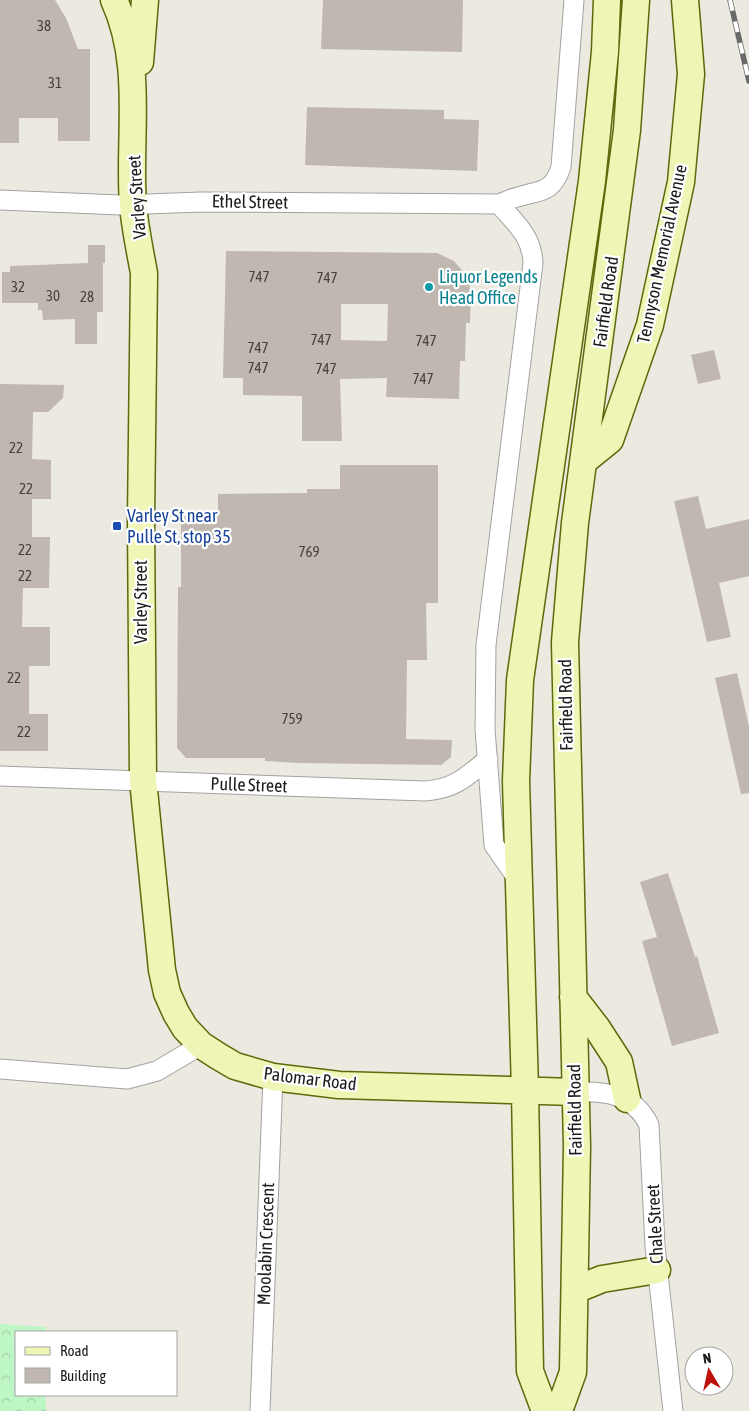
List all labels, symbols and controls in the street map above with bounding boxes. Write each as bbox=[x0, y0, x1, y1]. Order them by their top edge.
house number: 38 bbox=[37, 17, 51, 34]
house number: 31 bbox=[48, 74, 62, 91]
street label: Varley Street bbox=[123, 154, 150, 240]
street label: Tennyson Memorial Avenue bbox=[632, 162, 691, 345]
street label: Ethel Street bbox=[212, 190, 288, 213]
street label: Fairfield Road bbox=[589, 255, 622, 349]
place label: Liquor Legends Head Office bbox=[439, 266, 538, 308]
house number: 747 bbox=[248, 268, 270, 285]
house number: 747 bbox=[316, 269, 338, 286]
house number: 32 bbox=[11, 278, 25, 295]
marker: Liquor Legends Head Office bbox=[423, 281, 435, 293]
house number: 30 bbox=[46, 287, 60, 304]
house number: 28 bbox=[80, 288, 94, 305]
house number: 747 bbox=[310, 331, 332, 348]
house number: 747 bbox=[415, 332, 437, 349]
house number: 747 bbox=[247, 339, 269, 356]
house number: 747 bbox=[247, 359, 269, 376]
house number: 747 bbox=[315, 360, 337, 377]
house number: 747 bbox=[412, 370, 434, 387]
house number: 22 bbox=[9, 439, 23, 456]
house number: 22 bbox=[19, 480, 33, 497]
place label: Varley St near Pulle St, stop 35 bbox=[127, 505, 231, 547]
marker: Varley St near Pulle St, stop 35 bbox=[111, 520, 123, 532]
house number: 22 bbox=[18, 541, 32, 558]
house number: 769 bbox=[298, 543, 320, 560]
street label: Varley Street bbox=[130, 560, 151, 644]
house number: 22 bbox=[18, 567, 32, 584]
street label: Fairfield Road bbox=[554, 659, 577, 751]
house number: 22 bbox=[7, 669, 21, 686]
house number: 759 bbox=[281, 710, 303, 727]
house number: 22 bbox=[17, 723, 31, 740]
street label: Pulle Street bbox=[210, 773, 288, 796]
street label: Palomar Road bbox=[262, 1062, 358, 1095]
street label: Fairfield Road bbox=[563, 1064, 586, 1156]
street label: Moolabin Crescent bbox=[253, 1182, 278, 1306]
street label: Chale Street bbox=[642, 1184, 667, 1264]
legend bbox=[15, 1331, 178, 1396]
text: Road bbox=[60, 1342, 89, 1359]
north arrow bbox=[684, 1346, 734, 1396]
text: N bbox=[702, 1350, 712, 1367]
text: Building bbox=[60, 1367, 106, 1384]

